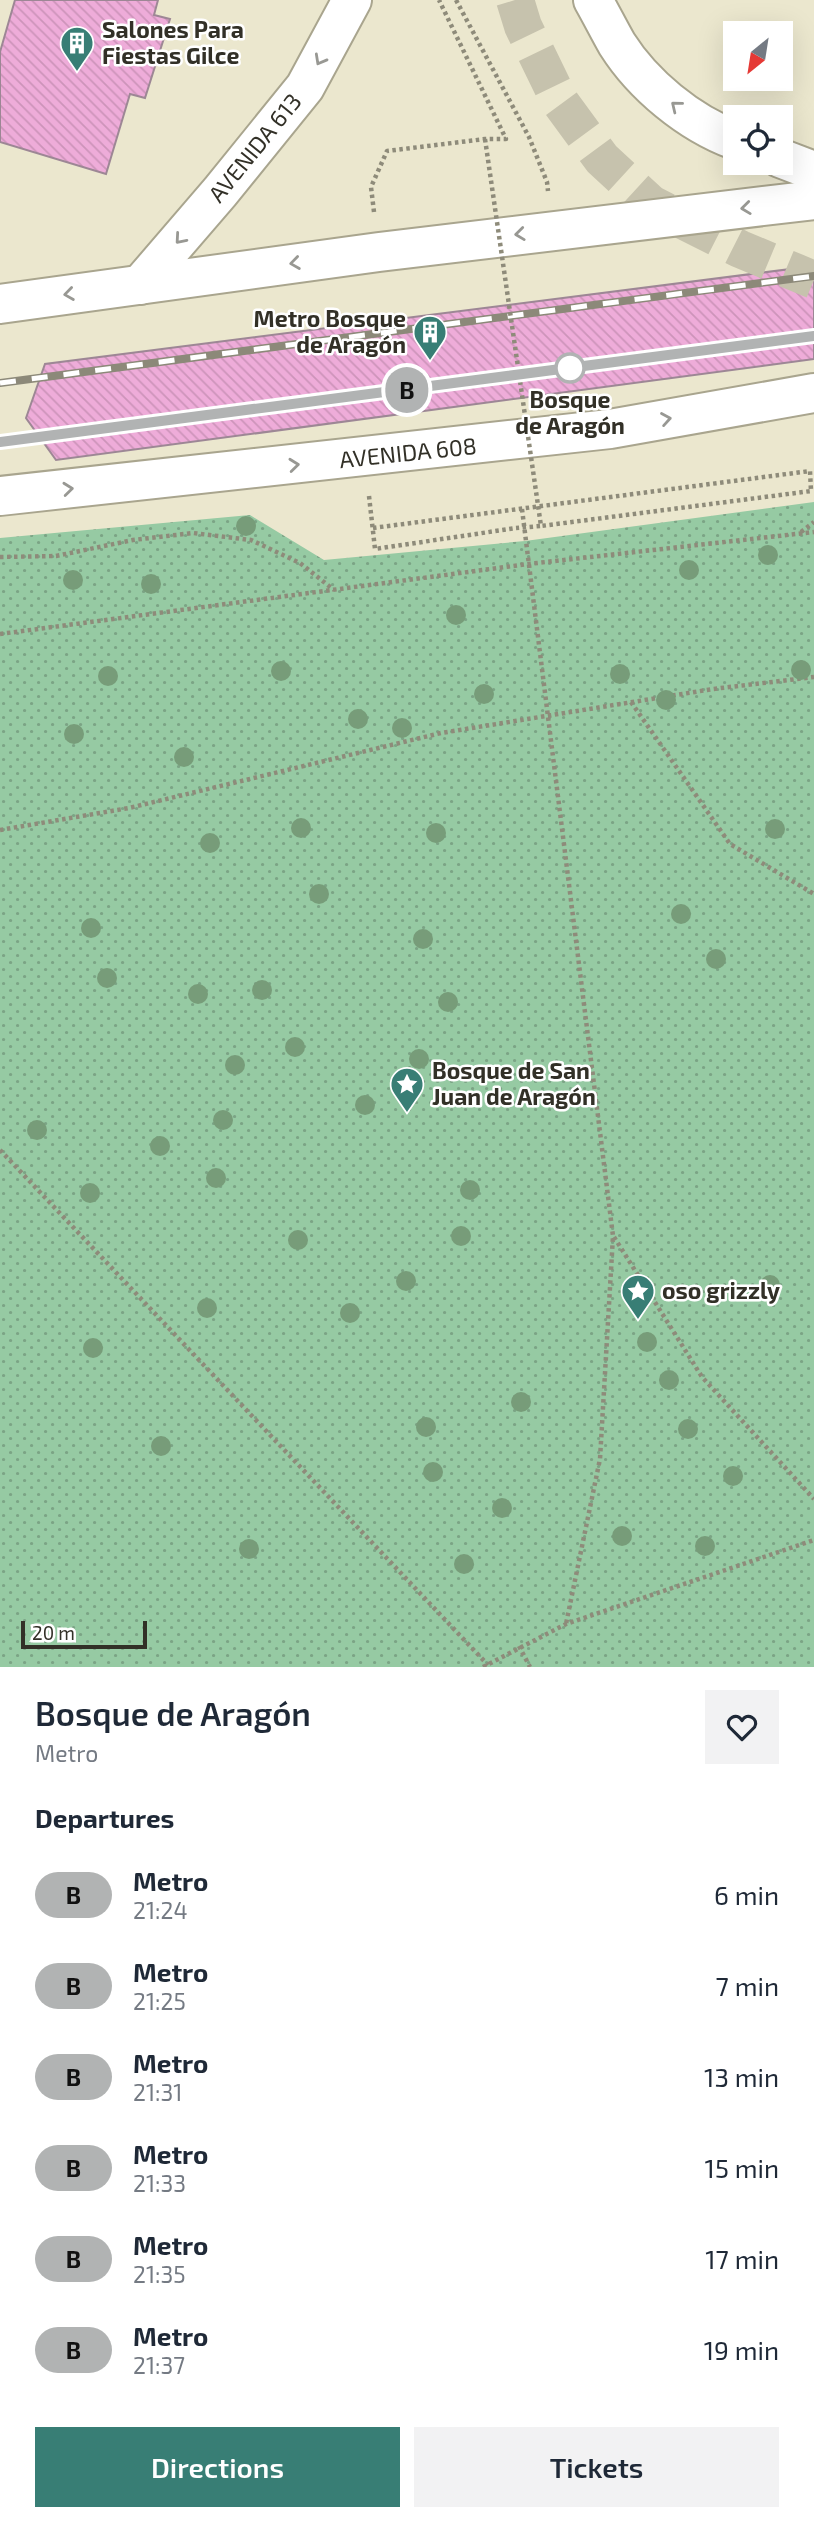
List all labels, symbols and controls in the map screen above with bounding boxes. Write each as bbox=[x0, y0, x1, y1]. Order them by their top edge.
place label: Salones Para Fiestas Gilce bbox=[102, 15, 244, 69]
north arrow bbox=[723, 21, 793, 91]
map controls bbox=[723, 21, 793, 175]
building icon: Salones Para Fiestas Gilce bbox=[58, 24, 96, 73]
one-way arrow bbox=[315, 53, 328, 65]
street label: AVENIDA 613 bbox=[202, 87, 307, 207]
one-way arrow bbox=[672, 101, 684, 114]
button: locate bbox=[723, 105, 793, 175]
one-way arrow bbox=[740, 200, 751, 215]
one-way arrow bbox=[514, 227, 526, 242]
one-way arrow bbox=[176, 231, 188, 244]
one-way arrow bbox=[289, 255, 300, 270]
one-way arrow bbox=[63, 287, 75, 302]
place label: Metro Bosque de Aragón bbox=[254, 304, 406, 358]
building icon: Metro Bosque de Aragón bbox=[411, 313, 449, 362]
marker: Bosque de Aragón bbox=[555, 353, 585, 383]
line badge: B bbox=[384, 367, 430, 413]
text: B bbox=[399, 375, 415, 404]
place label: Bosque de Aragón bbox=[515, 385, 625, 439]
one-way arrow bbox=[660, 412, 672, 427]
street label: AVENIDA 608 bbox=[338, 431, 478, 473]
one-way arrow bbox=[289, 458, 300, 473]
one-way arrow bbox=[63, 482, 74, 497]
place label: Bosque de San Juan de Aragón bbox=[432, 1056, 596, 1110]
place icon: Bosque de San Juan de Aragón bbox=[388, 1065, 426, 1114]
place icon: oso grizzly bbox=[619, 1272, 657, 1321]
place label: oso grizzly bbox=[662, 1276, 780, 1304]
scale bar bbox=[21, 1618, 147, 1650]
text: 20 m bbox=[32, 1621, 75, 1644]
button: heart bbox=[705, 1690, 779, 1764]
text: Bosque de Aragón bbox=[35, 1693, 311, 1733]
text: Metro bbox=[35, 1739, 98, 1767]
text: Departures bbox=[35, 1802, 174, 1833]
text: Metro bbox=[133, 1865, 208, 1896]
text: 6 min bbox=[714, 1879, 779, 1910]
text: B bbox=[66, 1880, 81, 1909]
text: 21:24 bbox=[133, 1896, 188, 1924]
text: Metro bbox=[133, 1956, 208, 1987]
text: 7 min bbox=[716, 1970, 779, 2001]
text: B bbox=[66, 1971, 81, 2000]
text: 21:25 bbox=[133, 1987, 186, 2015]
text: Metro bbox=[133, 2047, 208, 2078]
text: 13 min bbox=[704, 2061, 779, 2092]
text: B bbox=[66, 2062, 81, 2091]
text: 21:31 bbox=[133, 2078, 182, 2106]
text: Metro bbox=[133, 2138, 208, 2169]
text: 15 min bbox=[705, 2152, 779, 2183]
text: B bbox=[66, 2153, 81, 2182]
text: 21:33 bbox=[133, 2169, 186, 2197]
text: Metro bbox=[133, 2229, 208, 2260]
text: 17 min bbox=[705, 2243, 779, 2274]
text: B bbox=[66, 2244, 81, 2273]
text: 21:35 bbox=[133, 2260, 186, 2288]
text: Metro bbox=[133, 2320, 208, 2351]
text: 19 min bbox=[704, 2334, 779, 2365]
text: B bbox=[66, 2335, 81, 2364]
text: 21:37 bbox=[133, 2351, 185, 2379]
button: Directions bbox=[35, 2427, 400, 2507]
button: Tickets bbox=[414, 2427, 779, 2507]

